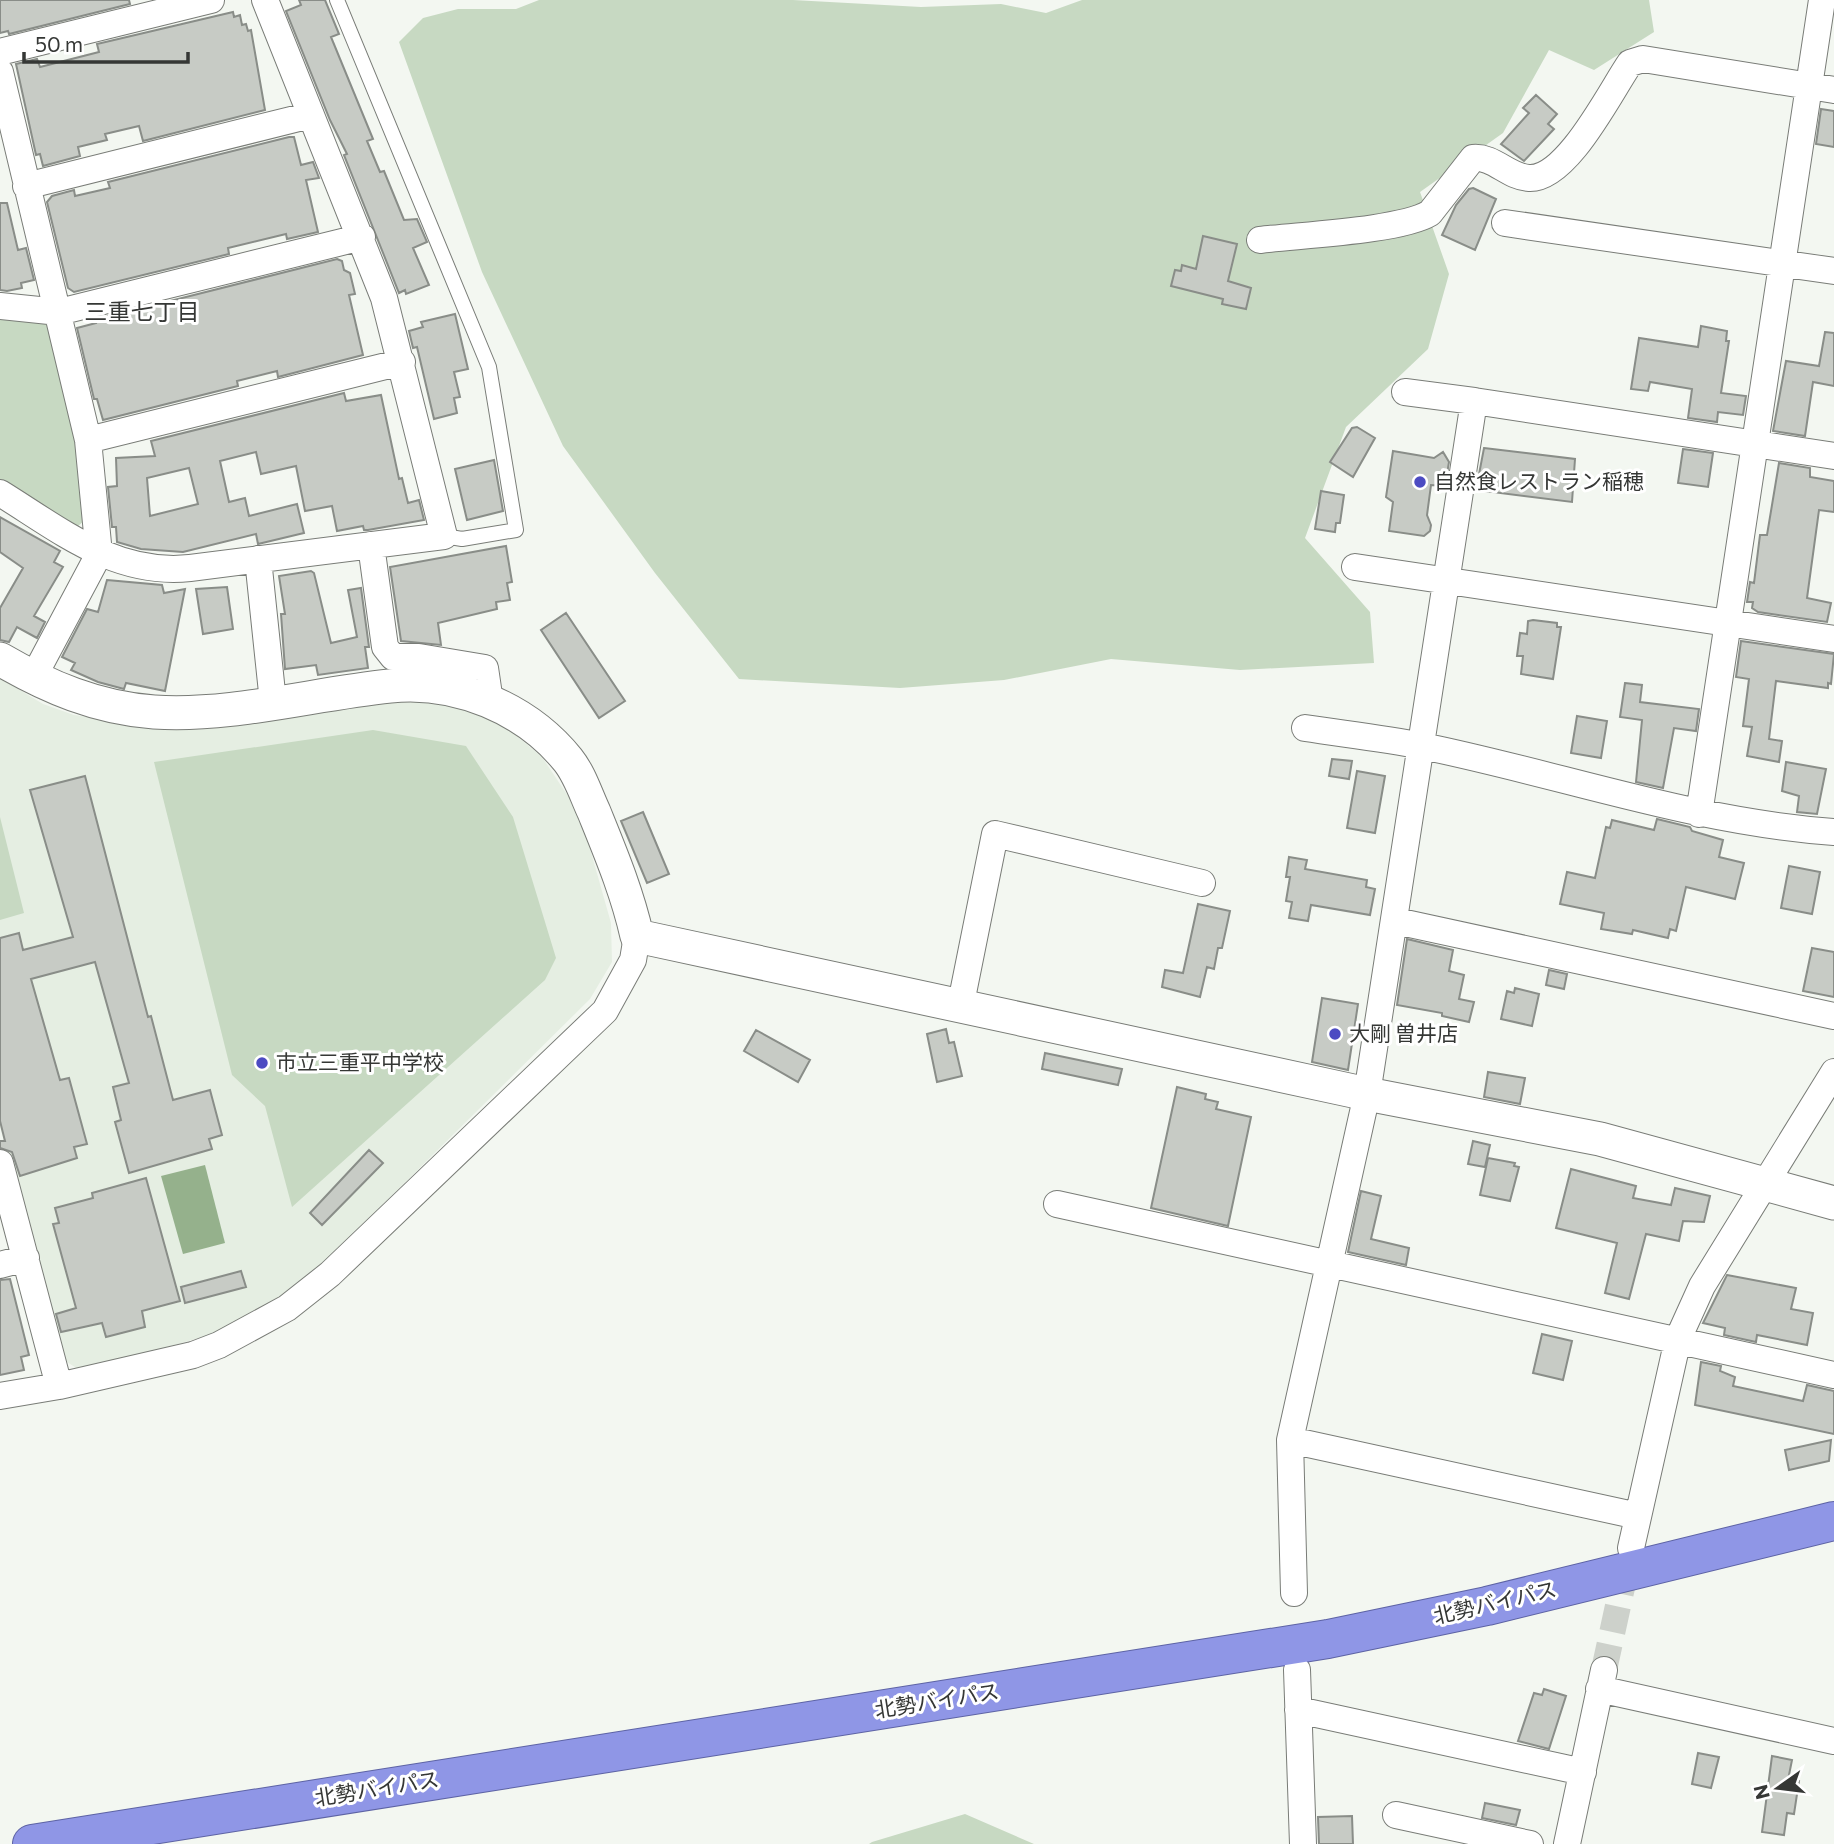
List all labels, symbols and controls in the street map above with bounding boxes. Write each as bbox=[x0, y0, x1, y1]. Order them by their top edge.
scale bar bbox=[24, 21, 189, 65]
text: 50 m bbox=[35, 31, 83, 56]
district label: 三重七丁目 bbox=[85, 297, 200, 325]
place label: 自然食レストラン稲穂 bbox=[1434, 468, 1644, 493]
marker: 自然食レストラン稲穂 bbox=[1412, 474, 1428, 490]
place label: 大剛 曽井店 bbox=[1349, 1020, 1458, 1045]
marker: 大剛 曽井店 bbox=[1327, 1026, 1343, 1042]
place label: 市立三重平中学校 bbox=[276, 1049, 444, 1074]
marker: 市立三重平中学校 bbox=[254, 1055, 270, 1071]
street label: 北勢バイパス bbox=[1431, 1575, 1559, 1628]
street label: 北勢バイパス bbox=[873, 1677, 1001, 1722]
north arrow bbox=[1743, 1753, 1813, 1823]
street label: 北勢バイパス bbox=[313, 1765, 441, 1810]
text: N bbox=[1748, 1783, 1774, 1802]

